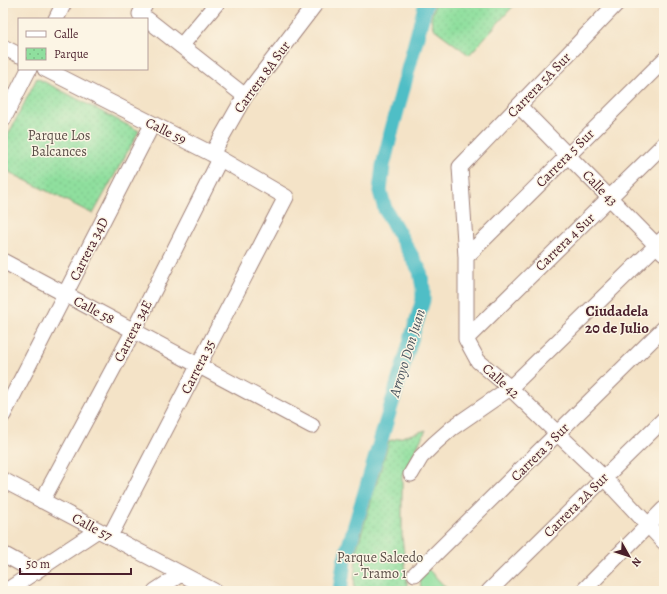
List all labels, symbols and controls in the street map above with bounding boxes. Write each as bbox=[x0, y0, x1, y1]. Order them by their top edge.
legend bbox=[18, 18, 148, 70]
text: Calle bbox=[54, 26, 78, 42]
street label: Carrera 8A Sur bbox=[229, 37, 295, 117]
text: Parque bbox=[54, 46, 89, 62]
street label: Carrera 5A Sur bbox=[503, 48, 575, 122]
street label: Calle 59 bbox=[142, 113, 190, 149]
street label: Carrera 5 Sur bbox=[531, 124, 599, 192]
park label: Parque Los Balcances bbox=[28, 126, 90, 161]
street label: Calle 43 bbox=[578, 166, 622, 210]
street label: Carrera 4 Sur bbox=[531, 208, 599, 275]
street label: Carrera 34D bbox=[65, 214, 113, 284]
street label: Calle 58 bbox=[70, 291, 118, 329]
street label: Carrera 34E bbox=[109, 297, 157, 365]
district label: Ciudadela 20 de Julio bbox=[585, 301, 649, 338]
water label: Arroyo Don Juan bbox=[384, 306, 430, 400]
street label: Carrera 35 bbox=[176, 337, 220, 397]
street label: Calle 42 bbox=[478, 359, 524, 403]
street label: Carrera 3 Sur bbox=[507, 418, 574, 485]
street label: Carrera 2A Sur bbox=[539, 468, 613, 542]
street label: Calle 57 bbox=[69, 509, 116, 546]
north arrow bbox=[609, 536, 649, 576]
park label: Parque Salcedo - Tramo 1 bbox=[337, 548, 423, 583]
scale bar bbox=[20, 550, 131, 576]
text: N bbox=[628, 554, 645, 570]
text: 50 m bbox=[26, 556, 50, 572]

